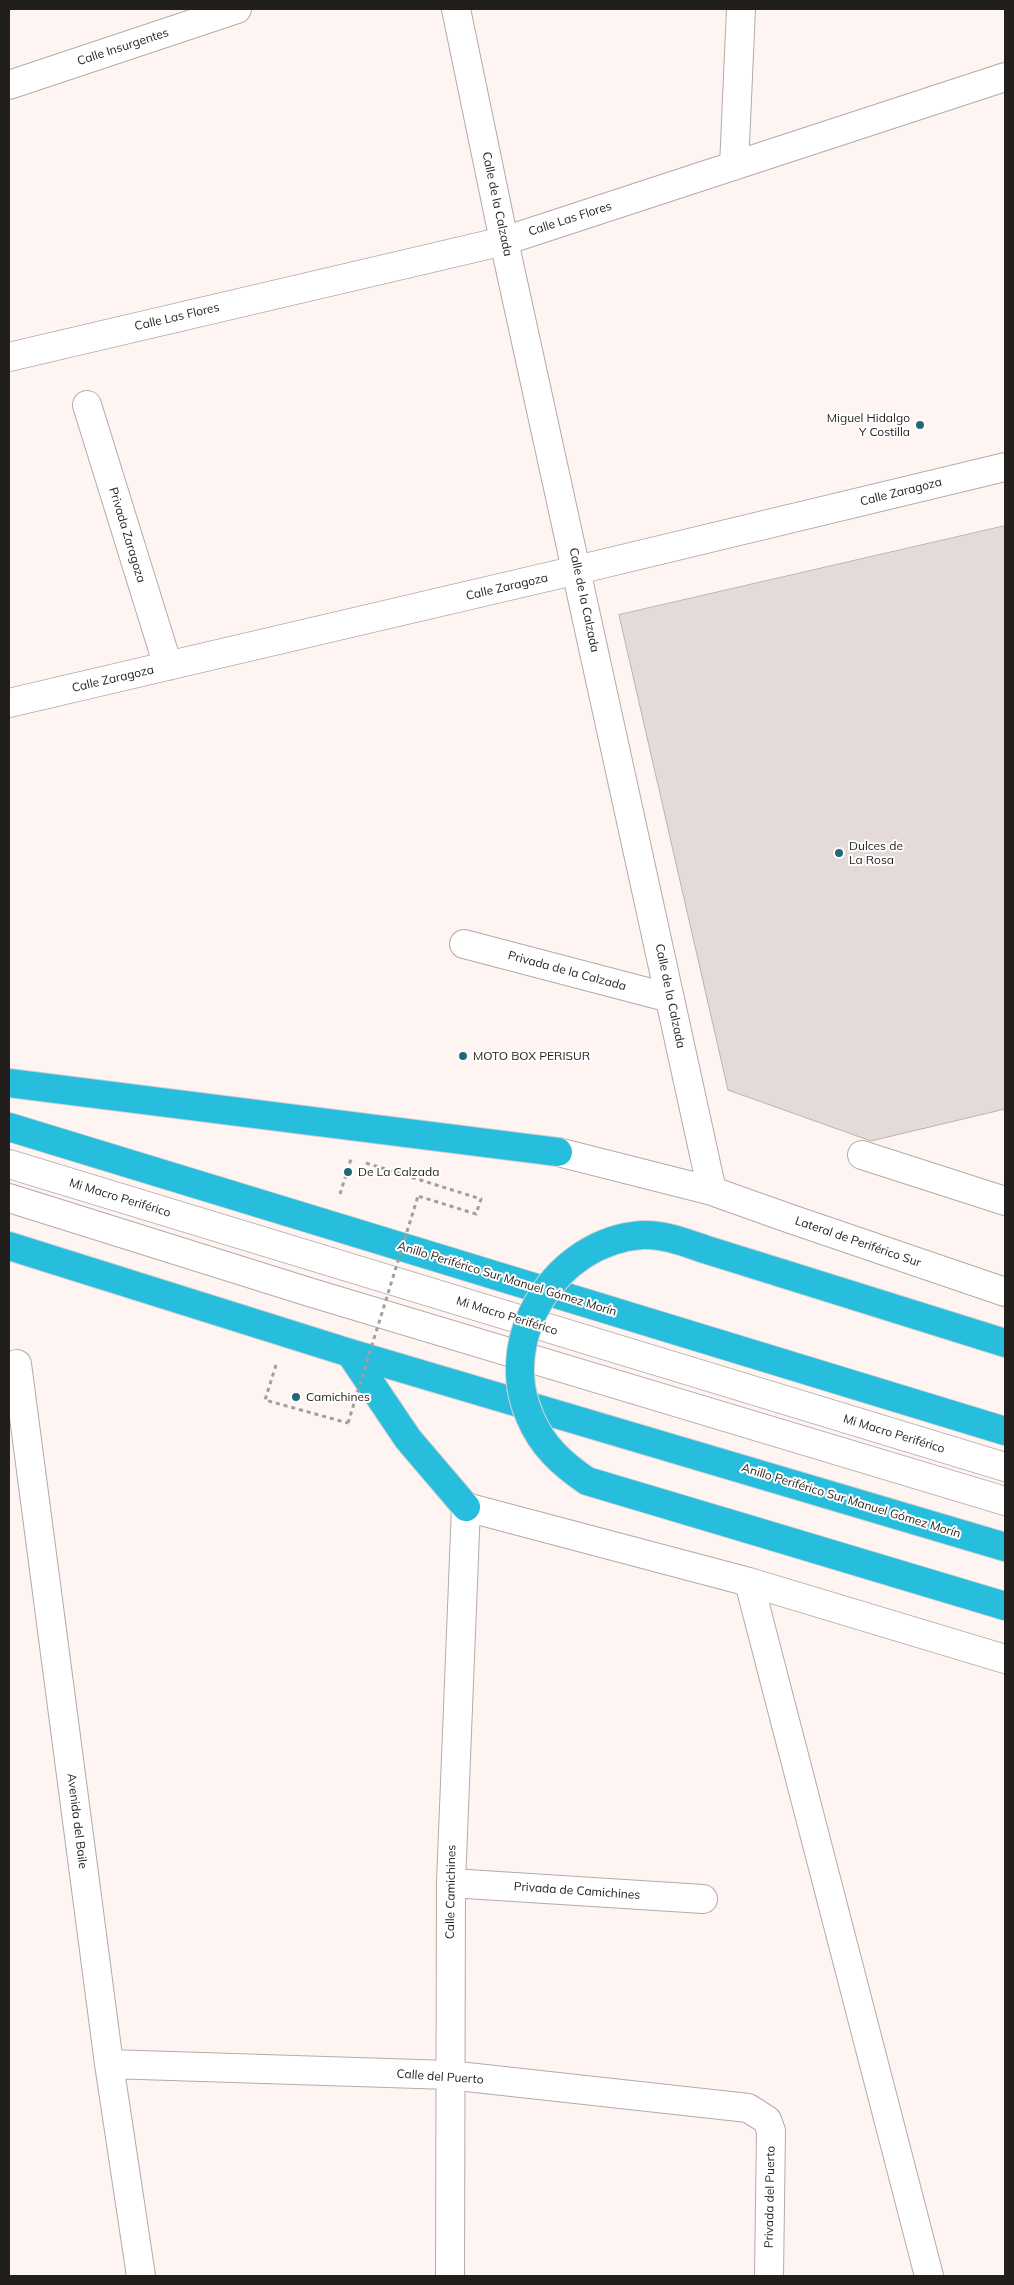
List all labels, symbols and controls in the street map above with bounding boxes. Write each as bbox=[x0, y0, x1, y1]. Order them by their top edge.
street label: Calle Insurgentes bbox=[75, 25, 171, 69]
street label: Calle de la Calzada bbox=[479, 150, 515, 258]
street label: Calle Las Flores bbox=[527, 199, 613, 239]
street label: Calle Las Flores bbox=[133, 300, 221, 334]
place label: Miguel Hidalgo Y Costilla bbox=[827, 411, 910, 439]
marker: Miguel Hidalgo Y Costilla bbox=[914, 419, 926, 431]
street label: Calle Zaragoza bbox=[859, 475, 943, 509]
street label: Privada Zaragoza bbox=[106, 486, 148, 584]
street label: Calle de la Calzada bbox=[566, 546, 602, 654]
street label: Calle Zaragoza bbox=[465, 571, 549, 603]
street label: Calle Zaragoza bbox=[71, 663, 155, 695]
place label: Dulces de La Rosa bbox=[849, 839, 903, 867]
marker: Dulces de La Rosa bbox=[833, 847, 845, 859]
street label: Calle de la Calzada bbox=[652, 942, 688, 1050]
street label: Privada de la Calzada bbox=[506, 948, 628, 994]
place label: MOTO BOX PERISUR bbox=[473, 1049, 590, 1063]
marker: MOTO BOX PERISUR bbox=[457, 1050, 469, 1062]
place label: De La Calzada bbox=[358, 1165, 439, 1179]
marker: De La Calzada bbox=[342, 1166, 354, 1178]
street label: Mi Macro Periférico bbox=[67, 1176, 173, 1220]
street label: Lateral de Periférico Sur bbox=[793, 1214, 923, 1270]
street label: Anillo Periférico Sur Manuel Gómez Morín bbox=[396, 1239, 618, 1319]
street label: Mi Macro Periférico bbox=[454, 1294, 560, 1338]
place label: Camichines bbox=[306, 1390, 370, 1404]
marker: Camichines bbox=[290, 1391, 302, 1403]
street label: Mi Macro Periférico bbox=[841, 1412, 947, 1456]
street label: Anillo Periférico Sur Manuel Gómez Morín bbox=[740, 1461, 962, 1541]
street label: Avenida del Baile bbox=[64, 1772, 90, 1870]
street label: Calle Camichines bbox=[443, 1845, 459, 1939]
street label: Privada de Camichines bbox=[513, 1879, 641, 1903]
street label: Calle del Puerto bbox=[396, 2067, 484, 2087]
street label: Privada del Puerto bbox=[762, 2146, 778, 2248]

